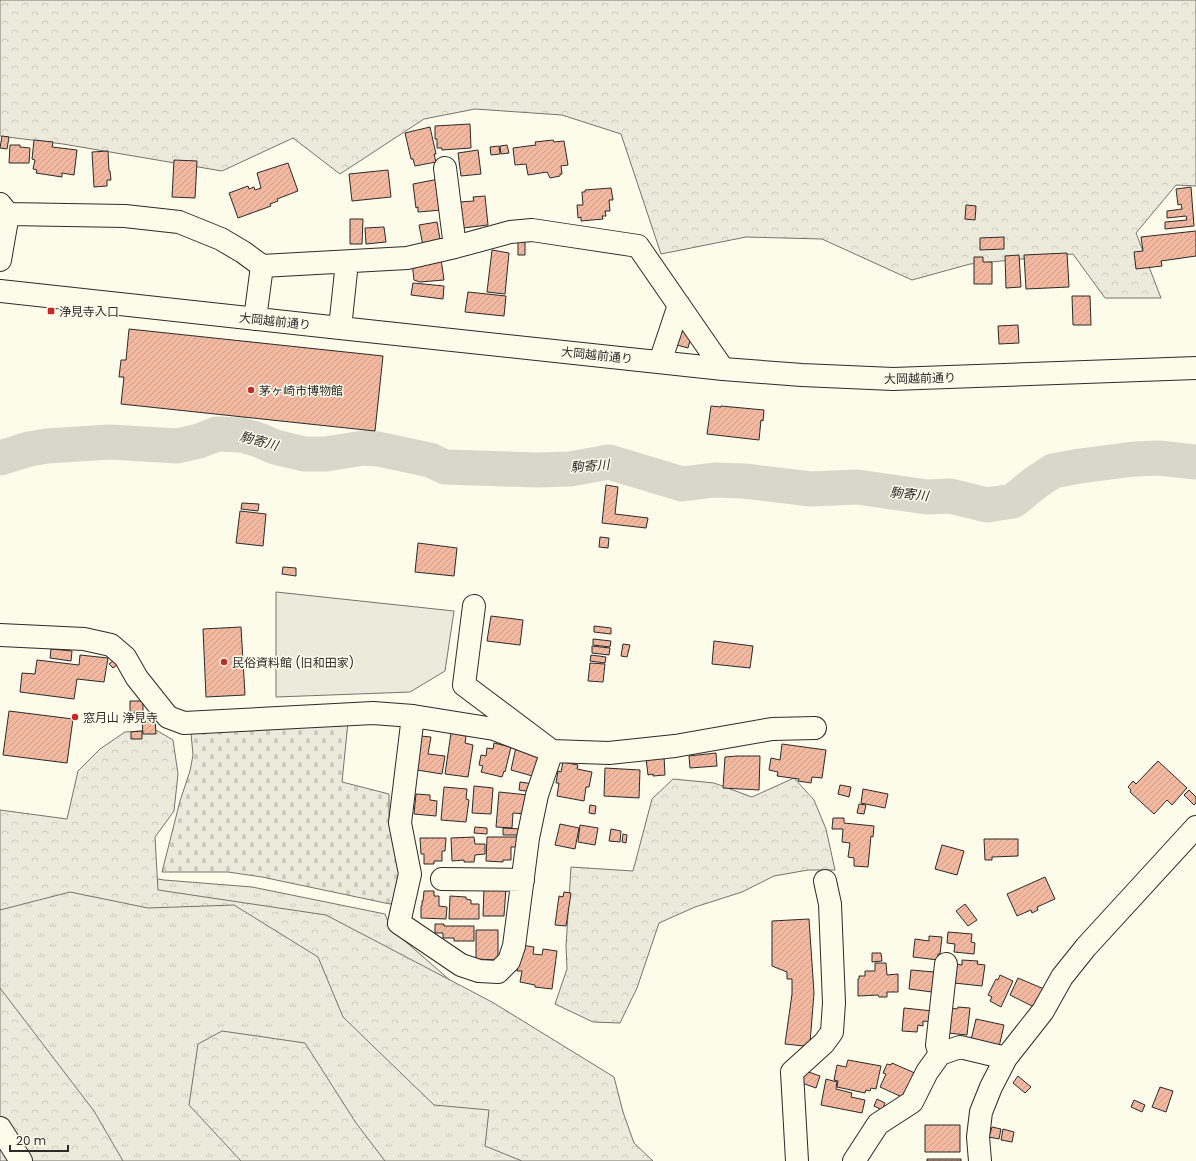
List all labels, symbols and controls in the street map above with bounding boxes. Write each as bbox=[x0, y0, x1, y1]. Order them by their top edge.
place label: 浄見寺入口 bbox=[59, 303, 119, 320]
marker: 浄見寺入口 bbox=[46, 306, 56, 316]
street label: 大岡越前通り bbox=[238, 309, 312, 333]
street label: 大岡越前通り bbox=[560, 343, 634, 367]
street label: 大岡越前通り bbox=[884, 369, 956, 387]
place label: 茅ヶ崎市博物館 bbox=[259, 382, 343, 399]
marker: 茅ヶ崎市博物館 bbox=[246, 385, 256, 395]
water label: 駒寄川 bbox=[238, 427, 282, 456]
water label: 駒寄川 bbox=[570, 455, 612, 477]
water label: 駒寄川 bbox=[889, 483, 931, 506]
place label: 民俗資料館 (旧和田家) bbox=[232, 654, 354, 671]
marker: 民俗資料館 (旧和田家) bbox=[219, 657, 229, 667]
place label: 窓月山 浄見寺 bbox=[83, 709, 158, 726]
marker: 窓月山 浄見寺 bbox=[70, 712, 80, 722]
scale bar bbox=[10, 1127, 68, 1153]
text: 20 m bbox=[16, 1132, 46, 1149]

